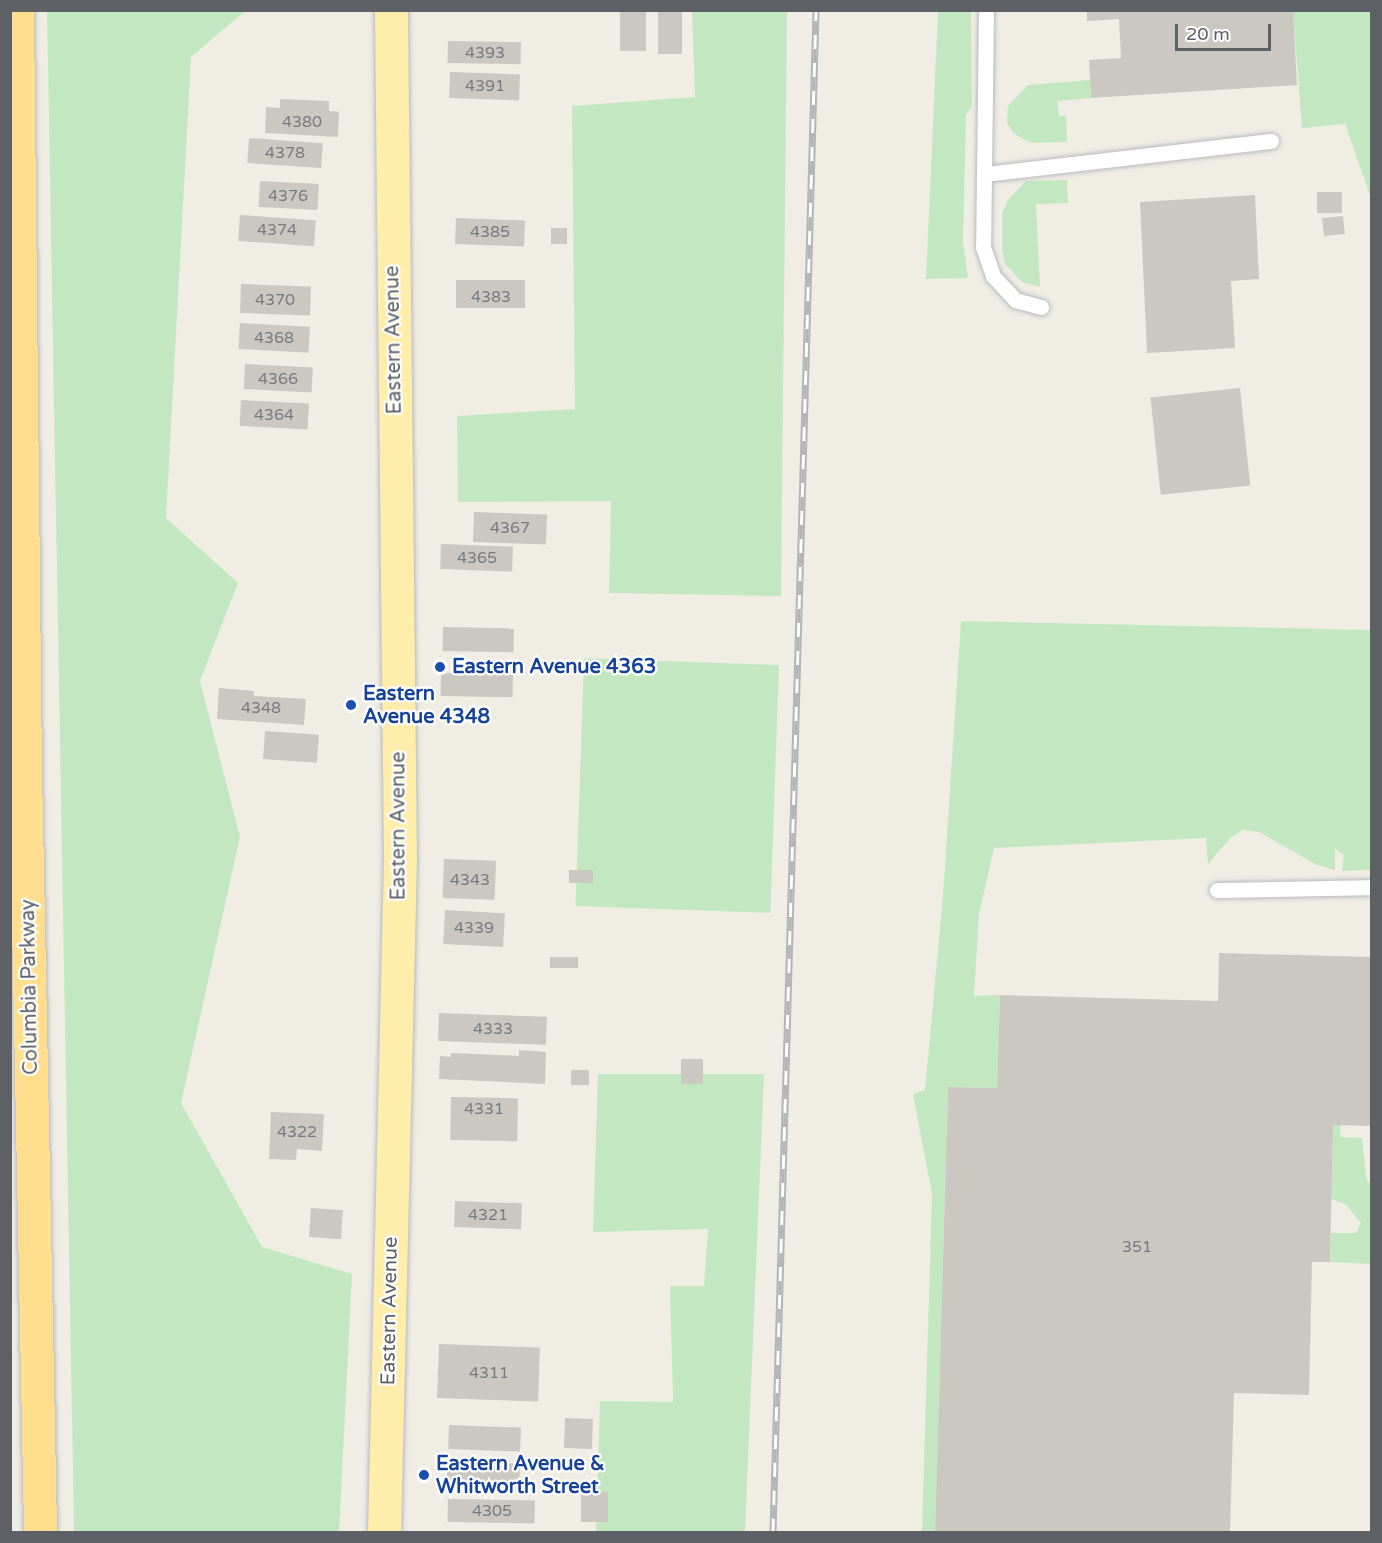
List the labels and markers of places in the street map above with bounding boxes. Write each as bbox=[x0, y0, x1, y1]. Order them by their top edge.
place label: Eastern Avenue 4363 bbox=[452, 655, 656, 679]
marker: Eastern Avenue 4363 bbox=[433, 660, 447, 674]
place label: Eastern Avenue 4348 bbox=[363, 682, 490, 729]
marker: Eastern Avenue 4348 bbox=[344, 698, 358, 712]
place label: Eastern Avenue & Whitworth Street bbox=[436, 1452, 605, 1499]
marker: Eastern Avenue & Whitworth Street bbox=[417, 1468, 431, 1482]

